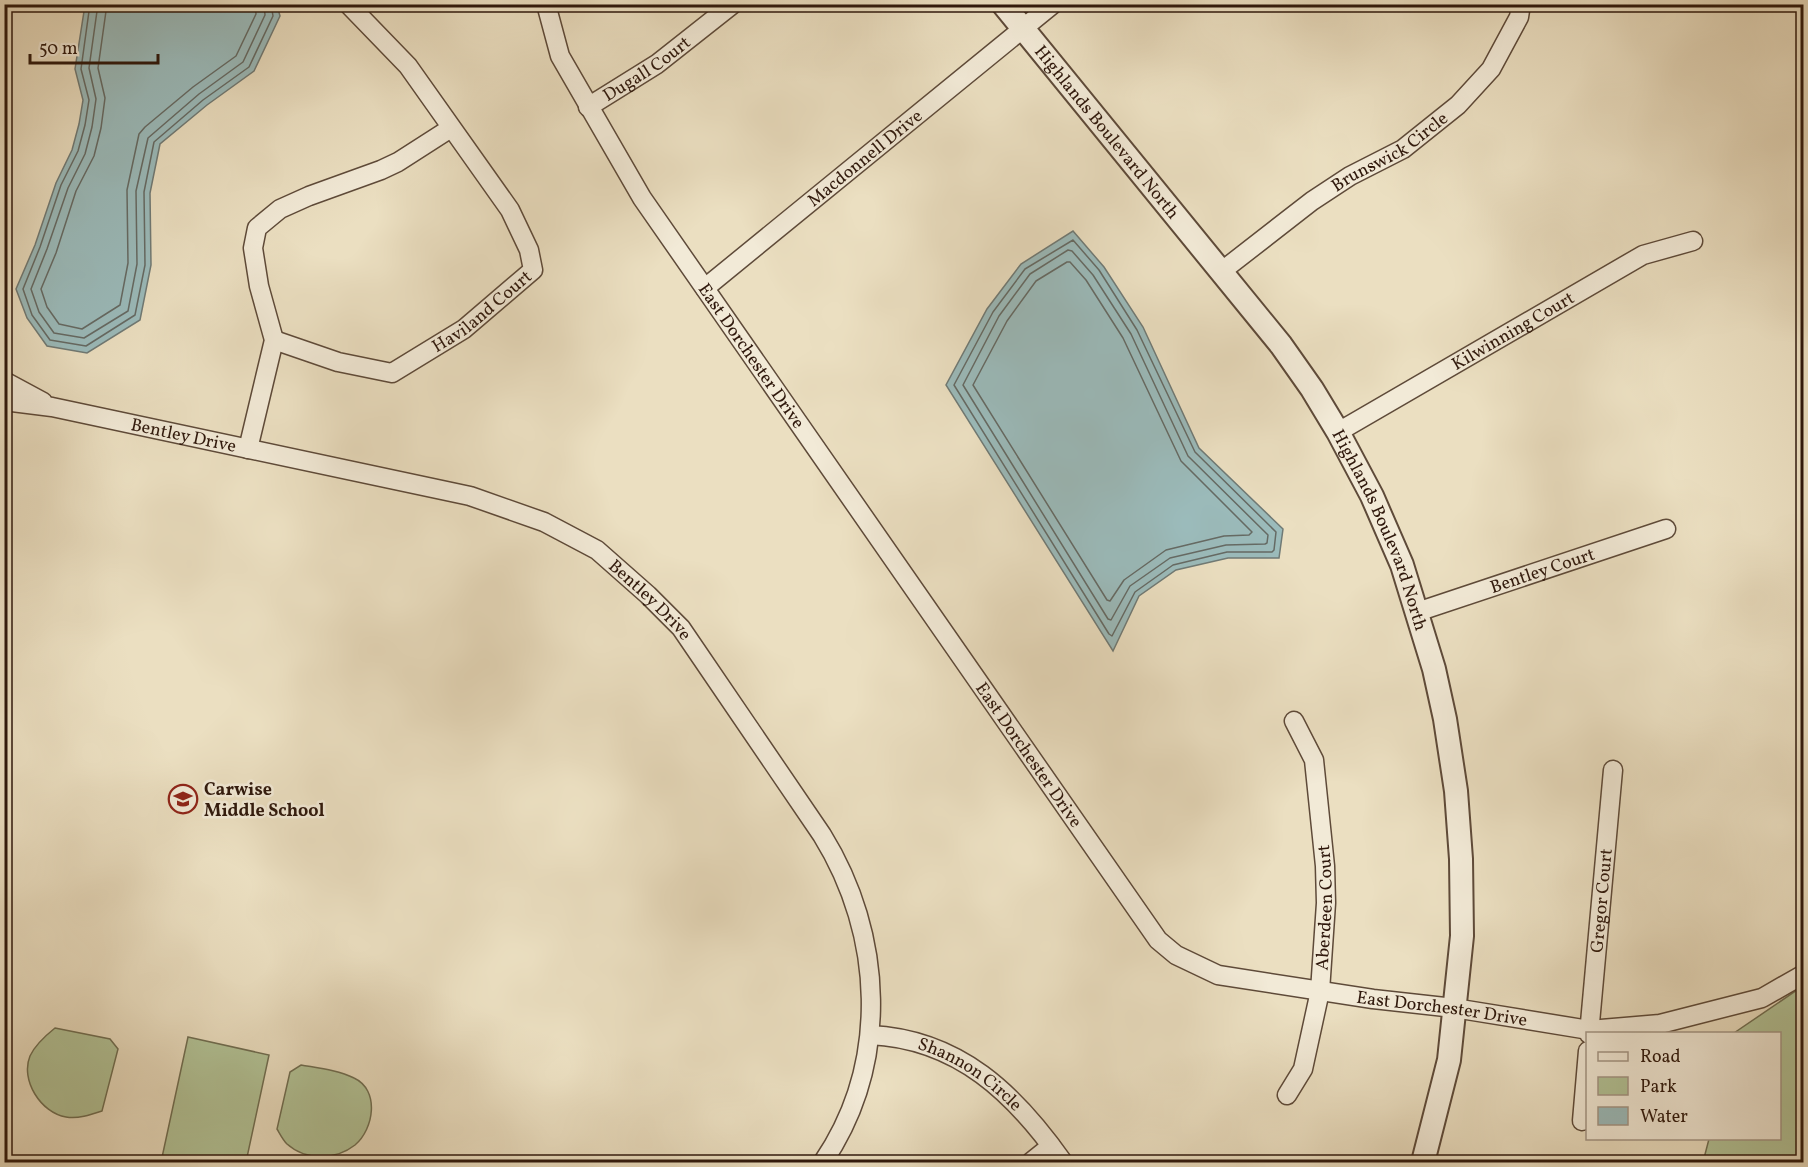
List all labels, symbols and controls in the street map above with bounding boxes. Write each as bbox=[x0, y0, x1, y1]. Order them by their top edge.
scale bar bbox=[30, 27, 158, 65]
street label: Dugall Court bbox=[599, 31, 697, 109]
text: 50 m bbox=[39, 37, 78, 62]
street label: Highlands Boulevard North bbox=[1028, 41, 1185, 225]
street label: Macdonnell Drive bbox=[803, 104, 928, 213]
street label: Brunswick Circle bbox=[1327, 107, 1454, 199]
street label: Haviland Court bbox=[428, 265, 538, 360]
street label: East Dorchester Drive bbox=[691, 279, 810, 434]
street label: Kilwinning Court bbox=[1447, 286, 1580, 377]
street label: Bentley Drive bbox=[128, 413, 238, 460]
street label: Highlands Boulevard North bbox=[1325, 425, 1433, 634]
street label: Bentley Court bbox=[1487, 543, 1598, 601]
street label: Bentley Drive bbox=[602, 554, 697, 646]
street label: East Dorchester Drive bbox=[969, 678, 1087, 833]
place label: Carwise Middle School bbox=[204, 778, 325, 824]
school or university icon: Carwise Middle School bbox=[167, 783, 199, 815]
street label: Aberdeen Court bbox=[1310, 843, 1340, 971]
street label: Gregor Court bbox=[1585, 847, 1620, 954]
street label: East Dorchester Drive bbox=[1355, 986, 1529, 1034]
street label: Shannon Circle bbox=[914, 1032, 1027, 1118]
legend bbox=[1586, 1032, 1781, 1140]
text: Road bbox=[1640, 1045, 1681, 1070]
text: Park bbox=[1640, 1075, 1677, 1100]
text: Water bbox=[1640, 1105, 1688, 1130]

